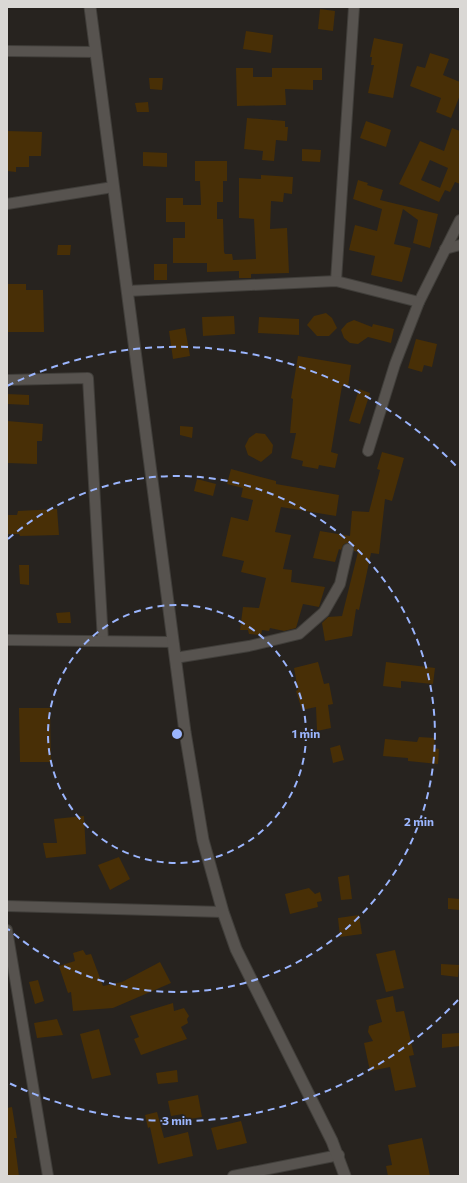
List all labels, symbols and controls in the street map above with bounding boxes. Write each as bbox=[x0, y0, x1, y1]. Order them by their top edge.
text: 1 min bbox=[292, 726, 320, 740]
centre of rings bbox=[170, 727, 184, 741]
text: 2 min bbox=[404, 814, 434, 828]
text: 3 min bbox=[162, 1113, 192, 1127]

